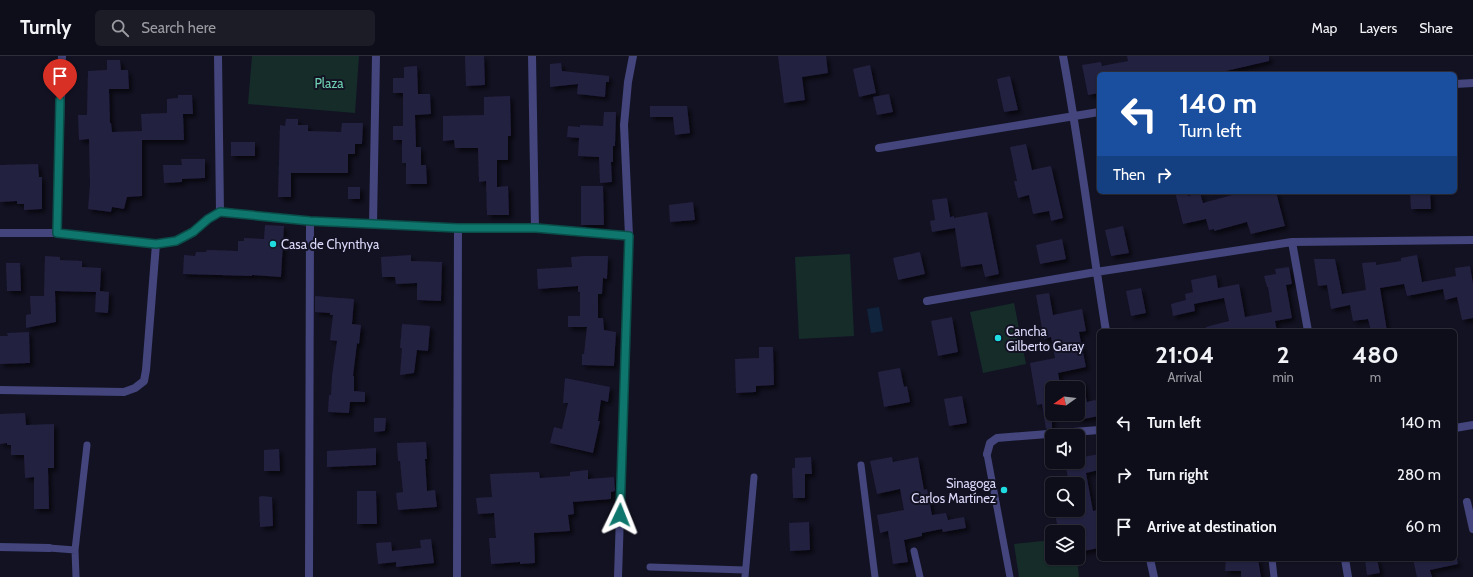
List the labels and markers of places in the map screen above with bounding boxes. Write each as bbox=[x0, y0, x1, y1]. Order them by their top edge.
pin bbox=[43, 59, 77, 100]
place label: Casa de Chynthya bbox=[281, 236, 380, 252]
marker: Casa de Chynthya bbox=[268, 239, 278, 249]
place label: Cancha Gilberto Garay bbox=[1006, 323, 1085, 354]
marker: Cancha Gilberto Garay bbox=[993, 333, 1003, 343]
place label: Sinagoga Carlos Martínez bbox=[911, 475, 997, 506]
marker: Sinagoga Carlos Martínez bbox=[999, 485, 1009, 495]

